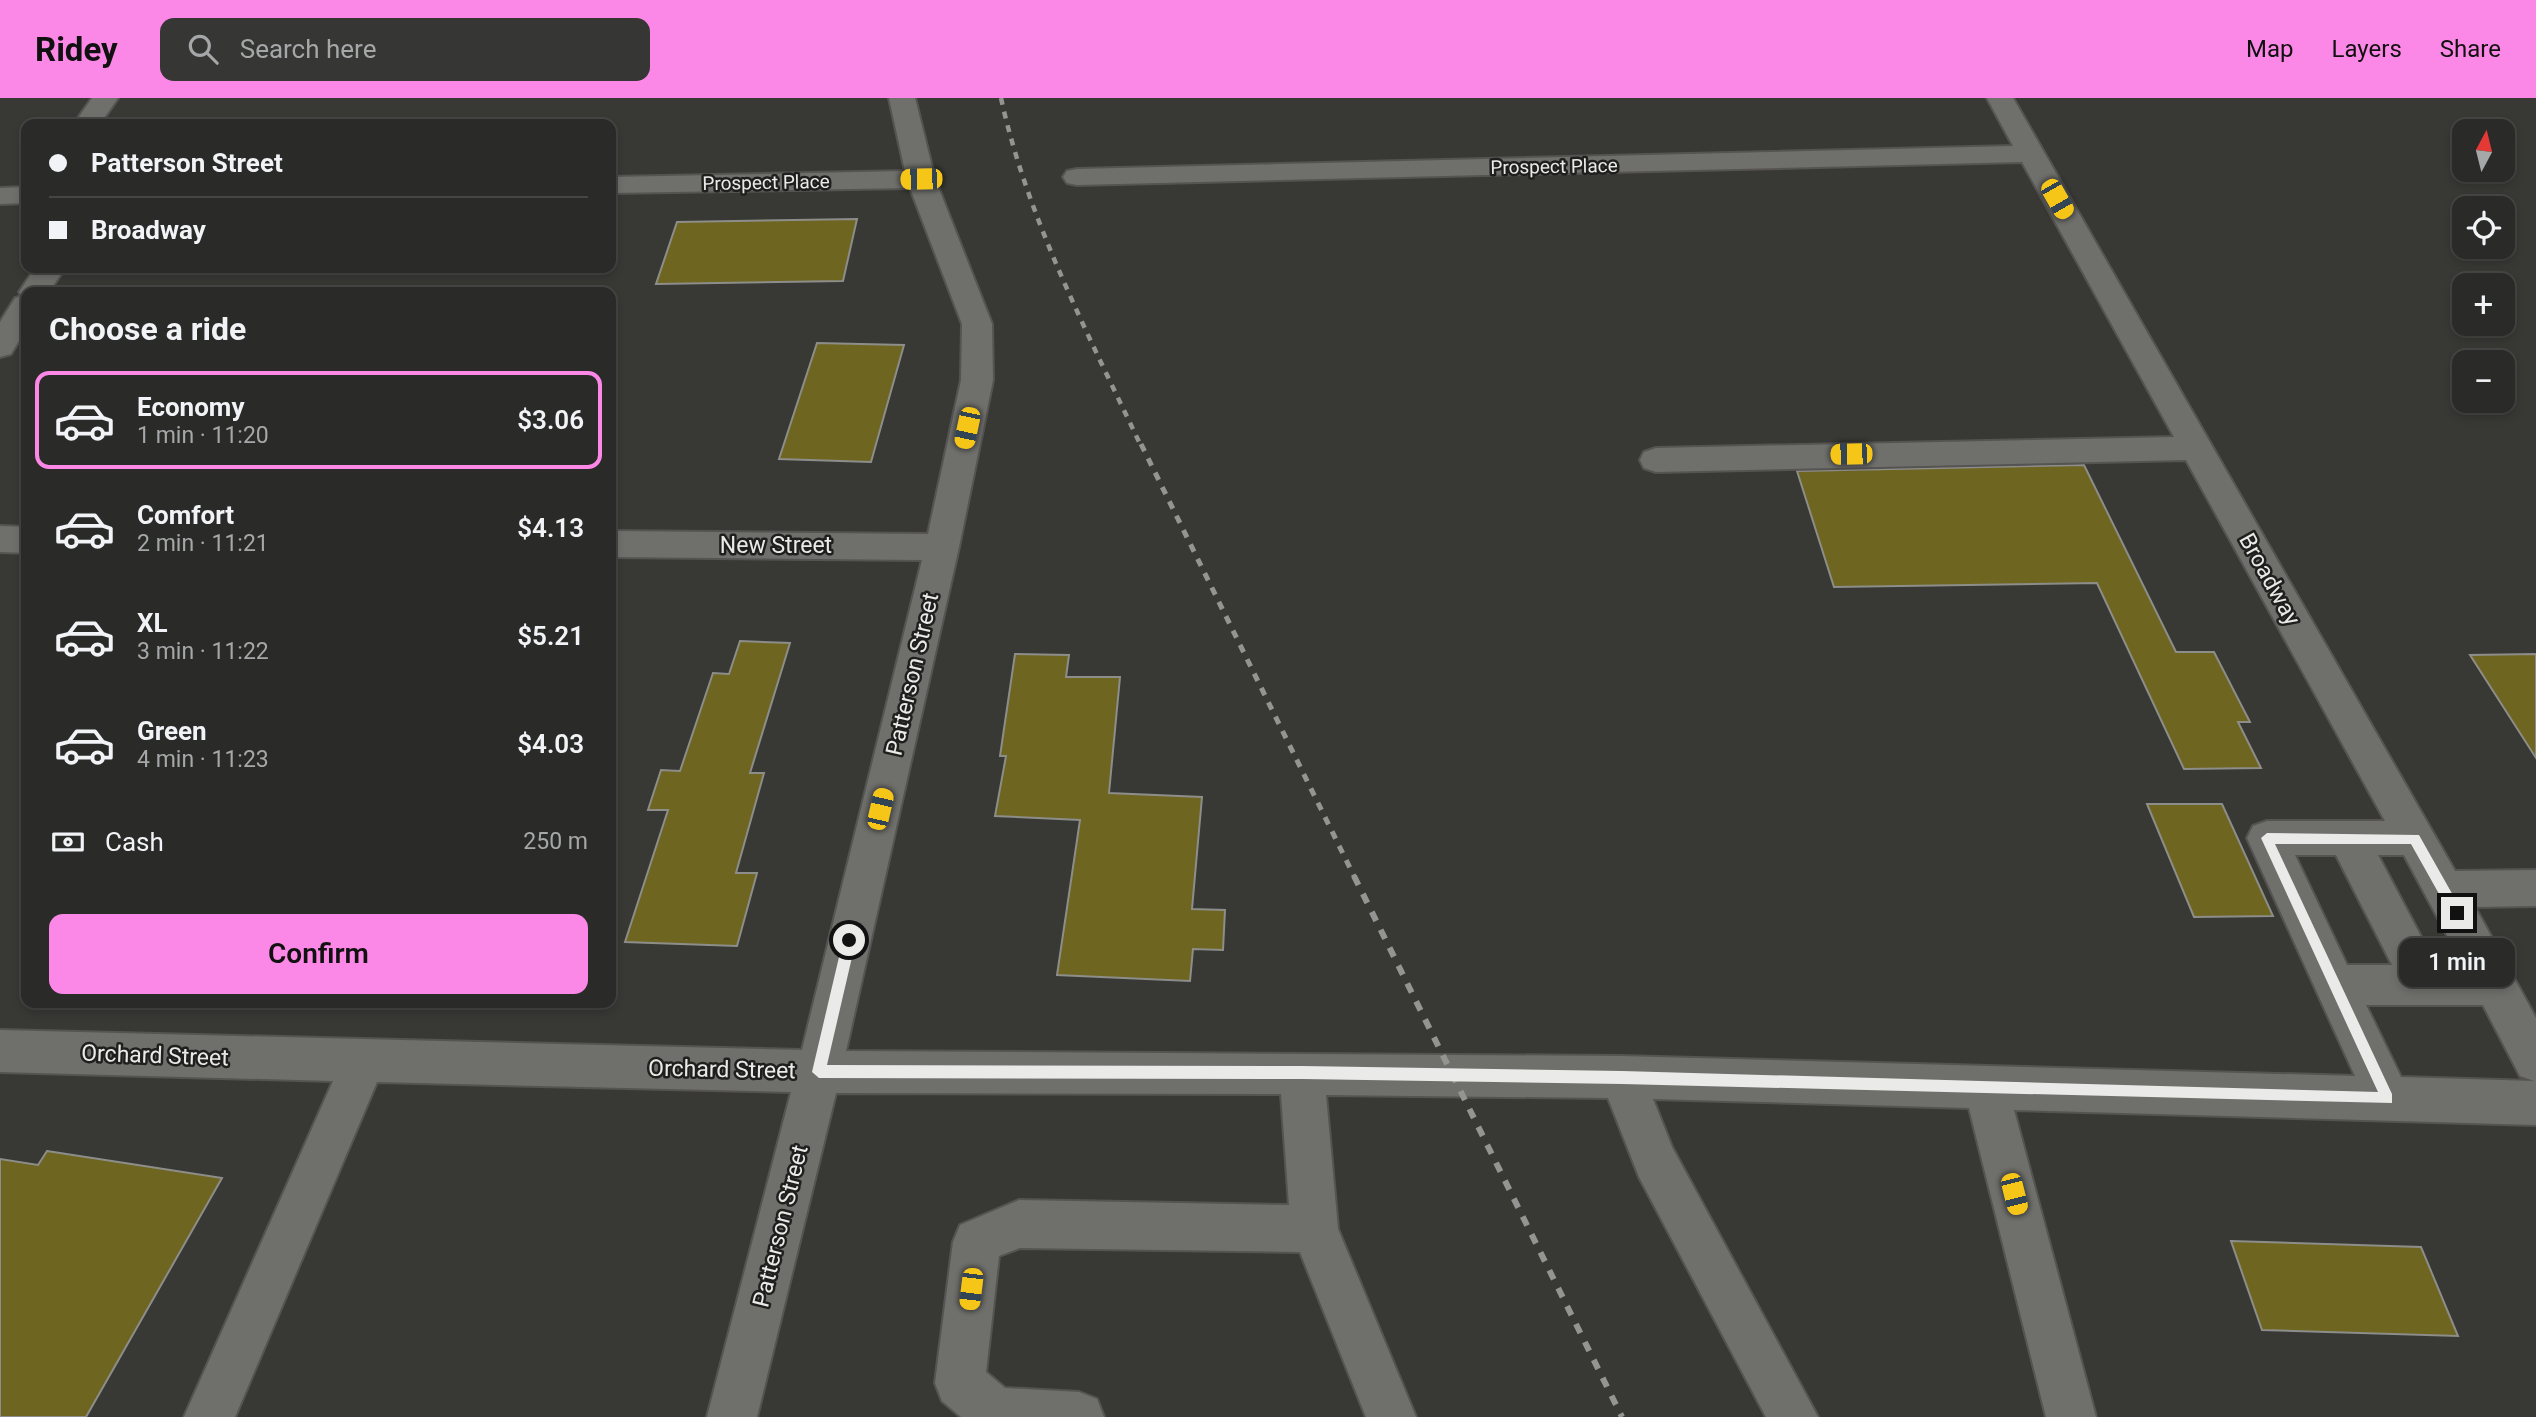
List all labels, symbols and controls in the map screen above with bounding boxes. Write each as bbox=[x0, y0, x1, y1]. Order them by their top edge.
search box bbox=[160, 18, 650, 81]
text: Ridey bbox=[35, 30, 118, 69]
icon: search bbox=[184, 30, 222, 68]
text: Search here bbox=[240, 34, 376, 64]
text: Map bbox=[2246, 35, 2294, 63]
text: Layers bbox=[2332, 35, 2402, 63]
text: Share bbox=[2440, 35, 2501, 63]
north arrow bbox=[2452, 119, 2515, 182]
map controls bbox=[2452, 119, 2515, 413]
text: Patterson Street bbox=[91, 148, 283, 178]
street label: Prospect Place bbox=[1490, 154, 1618, 179]
car bbox=[900, 168, 943, 190]
street label: Prospect Place bbox=[702, 170, 830, 195]
car bbox=[2038, 176, 2077, 222]
button: locate bbox=[2452, 196, 2515, 259]
text: Broadway bbox=[91, 215, 206, 245]
button: + bbox=[2452, 273, 2515, 336]
text: Choose a ride bbox=[49, 310, 246, 348]
button: − bbox=[2452, 350, 2515, 413]
icon: car bbox=[53, 389, 116, 452]
text: Economy bbox=[137, 392, 244, 422]
text: $3.06 bbox=[517, 405, 584, 435]
car bbox=[953, 405, 982, 451]
text: 1 min · 11:20 bbox=[137, 422, 269, 449]
car bbox=[1830, 443, 1873, 465]
icon: car bbox=[53, 497, 116, 560]
text: Comfort bbox=[137, 500, 234, 530]
text: $4.13 bbox=[517, 513, 584, 543]
street label: Broadway bbox=[2233, 529, 2306, 630]
text: 2 min · 11:21 bbox=[137, 530, 269, 557]
street label: New Street bbox=[720, 532, 832, 559]
street label: Patterson Street bbox=[881, 590, 944, 758]
icon: car bbox=[53, 605, 116, 668]
text: XL bbox=[137, 608, 168, 638]
text: $5.21 bbox=[517, 621, 584, 651]
text: 3 min · 11:22 bbox=[137, 638, 269, 665]
icon: car bbox=[53, 713, 116, 776]
text: Green bbox=[137, 716, 207, 746]
text: $4.03 bbox=[517, 729, 584, 759]
text: 4 min · 11:23 bbox=[137, 746, 269, 773]
car bbox=[866, 786, 895, 832]
icon: cash bbox=[49, 823, 87, 861]
text: Cash bbox=[105, 827, 164, 857]
text: 250 m bbox=[523, 828, 588, 855]
route end bbox=[2441, 897, 2473, 929]
button: Confirm bbox=[49, 914, 588, 994]
route start bbox=[833, 924, 865, 956]
callout: 1 min bbox=[2399, 938, 2515, 986]
text: 1 min bbox=[2428, 949, 2486, 976]
street label: Orchard Street bbox=[81, 1039, 229, 1072]
street label: Orchard Street bbox=[648, 1055, 796, 1084]
street label: Patterson Street bbox=[747, 1142, 814, 1310]
car bbox=[1999, 1171, 2030, 1217]
car bbox=[959, 1267, 984, 1311]

